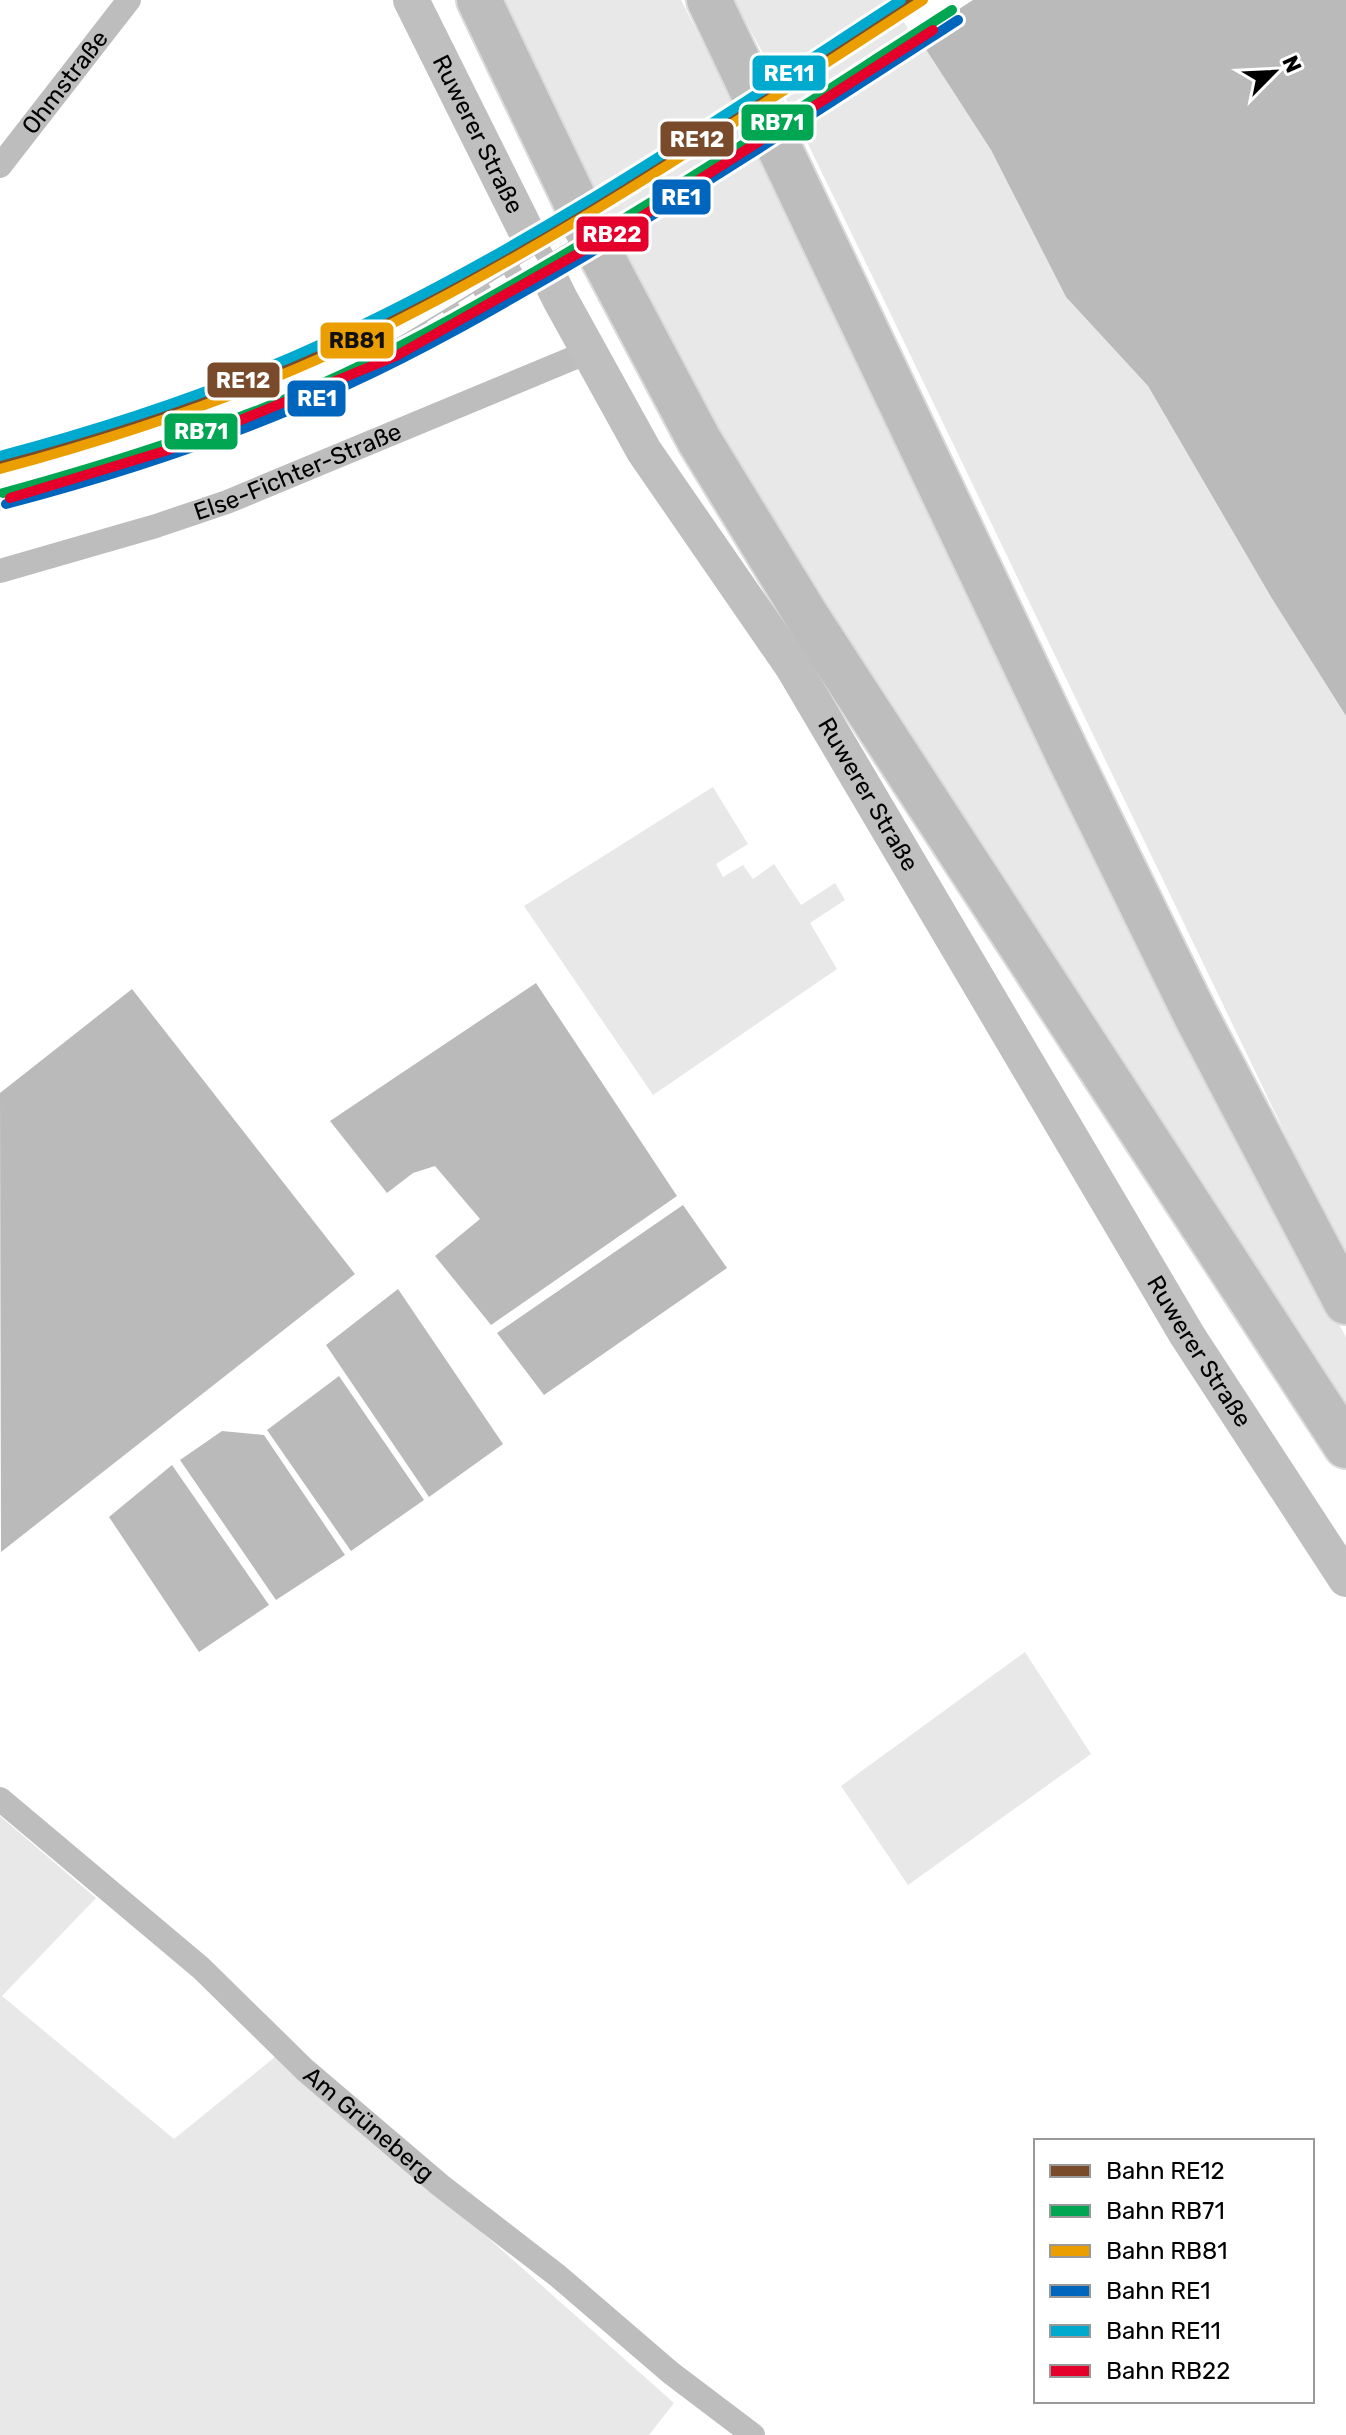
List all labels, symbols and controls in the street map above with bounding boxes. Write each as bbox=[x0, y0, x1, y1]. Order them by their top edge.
street label: Ohmstraße bbox=[16, 25, 114, 140]
north arrow bbox=[1234, 32, 1314, 112]
street label: Ruwerer Straße bbox=[427, 50, 529, 218]
text: N bbox=[1276, 51, 1307, 77]
line badge: RE11 bbox=[751, 54, 827, 92]
text: RE11 bbox=[763, 60, 815, 87]
line badge: RB71 bbox=[740, 103, 815, 142]
text: RB71 bbox=[750, 109, 804, 136]
line badge: RE12 bbox=[659, 120, 735, 158]
text: RE12 bbox=[670, 126, 724, 153]
line badge: RE1 bbox=[651, 178, 712, 216]
text: RE1 bbox=[661, 184, 701, 211]
line badge: RB22 bbox=[575, 215, 650, 253]
text: RB22 bbox=[582, 221, 642, 248]
line badge: RB81 bbox=[319, 321, 395, 360]
text: RB81 bbox=[329, 327, 385, 354]
line badge: RE12 bbox=[206, 361, 281, 399]
text: RE12 bbox=[216, 367, 270, 394]
line badge: RE1 bbox=[286, 379, 347, 418]
text: RE1 bbox=[297, 385, 337, 412]
line badge: RB71 bbox=[163, 412, 239, 451]
street label: Else-Fichter-Straße bbox=[190, 417, 405, 526]
text: RB71 bbox=[174, 418, 228, 445]
street label: Ruwerer Straße bbox=[812, 713, 924, 876]
street label: Ruwerer Straße bbox=[1141, 1271, 1257, 1432]
street label: Am Grüneberg bbox=[298, 2061, 440, 2188]
legend bbox=[1034, 2139, 1314, 2403]
text: Bahn RE12 bbox=[1106, 2157, 1225, 2185]
text: Bahn RB71 bbox=[1106, 2197, 1225, 2225]
text: Bahn RB81 bbox=[1106, 2237, 1228, 2265]
text: Bahn RE1 bbox=[1106, 2277, 1211, 2305]
text: Bahn RE11 bbox=[1106, 2317, 1221, 2345]
text: Bahn RB22 bbox=[1106, 2357, 1230, 2385]

